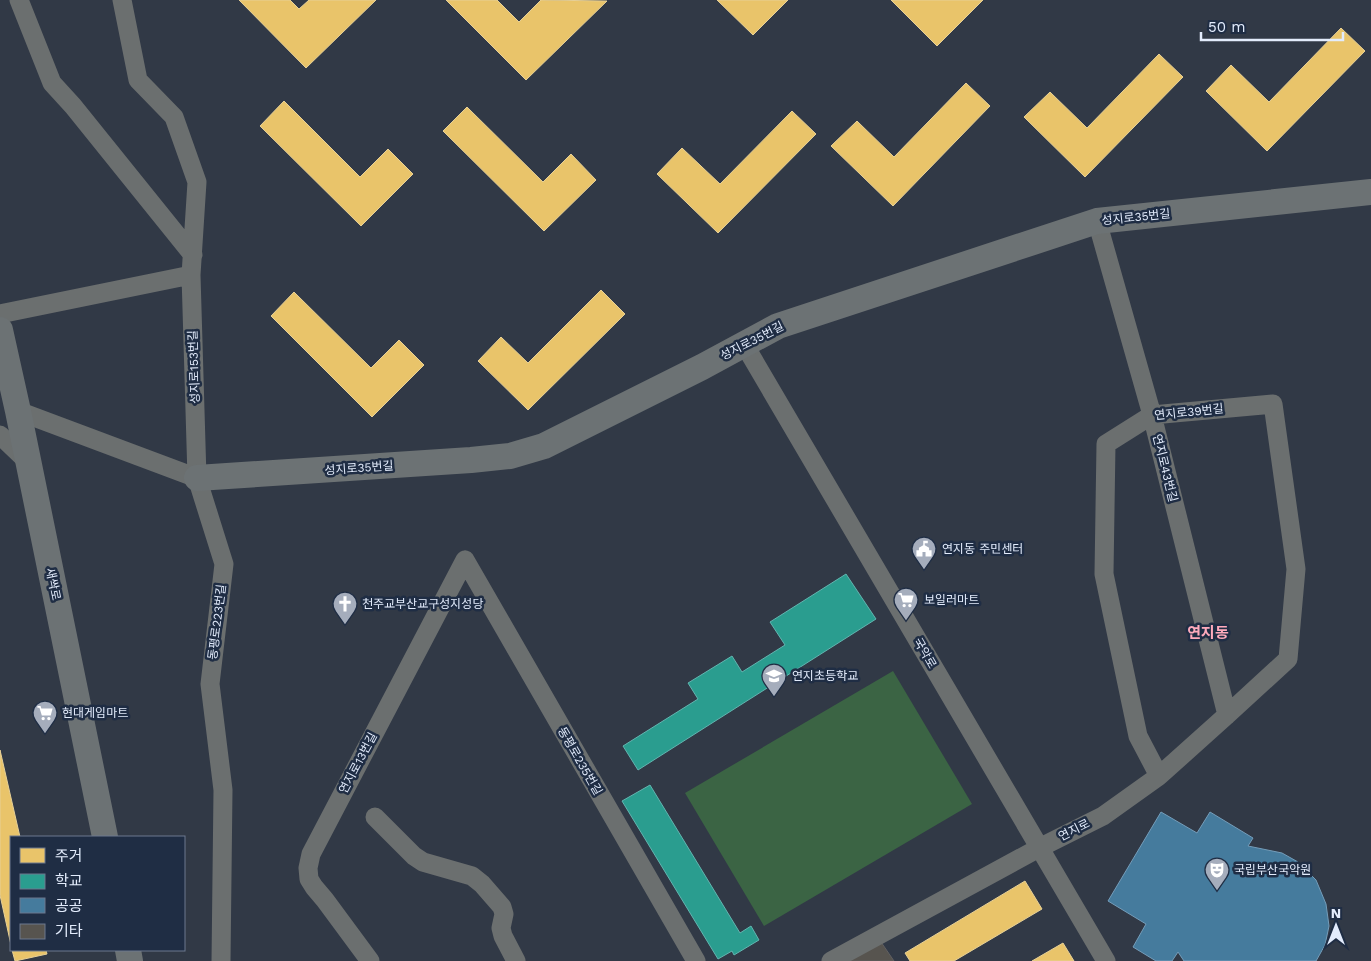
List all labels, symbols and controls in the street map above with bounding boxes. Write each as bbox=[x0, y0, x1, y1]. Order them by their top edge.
scale bar bbox=[1201, 10, 1344, 42]
text: 50 m bbox=[1208, 18, 1245, 36]
street label: 성지로35번길 bbox=[1101, 206, 1171, 228]
street label: 성지로35번길 bbox=[718, 319, 786, 363]
street label: 성지로153번길 bbox=[186, 330, 202, 404]
street label: 연지로39번길 bbox=[1154, 401, 1224, 423]
street label: 연지로43번길 bbox=[1150, 433, 1180, 503]
street label: 성지로35번길 bbox=[324, 459, 394, 477]
public building icon: 연지동 주민센터 bbox=[911, 536, 937, 570]
place label: 연지동 주민센터 bbox=[942, 542, 1023, 556]
street label: 새싹로 bbox=[43, 566, 63, 602]
street label: 동평로223번길 bbox=[205, 583, 229, 661]
supermarket icon: 보일러마트 bbox=[893, 587, 919, 621]
church icon: 천주교부산교구성지성당 bbox=[332, 591, 358, 625]
place label: 보일러마트 bbox=[924, 593, 979, 607]
place label: 천주교부산교구성지성당 bbox=[362, 597, 483, 611]
district label: 연지동 bbox=[1187, 624, 1229, 642]
street label: 국악로 bbox=[911, 635, 939, 671]
school or university icon: 연지초등학교 bbox=[761, 663, 787, 697]
place label: 연지초등학교 bbox=[792, 669, 858, 683]
supermarket icon: 현대게임마트 bbox=[32, 700, 58, 734]
place label: 현대게임마트 bbox=[62, 706, 128, 720]
street label: 동평로235번길 bbox=[555, 725, 605, 797]
street label: 연지로13번길 bbox=[336, 730, 380, 796]
street label: 연지로 bbox=[1056, 816, 1092, 844]
legend bbox=[10, 836, 185, 951]
text: 주거 bbox=[55, 847, 83, 865]
theatre icon: 국립부산국악원 bbox=[1204, 857, 1230, 891]
place label: 국립부산국악원 bbox=[1234, 863, 1311, 877]
text: 학교 bbox=[55, 872, 83, 890]
text: 공공 bbox=[55, 897, 83, 915]
north arrow bbox=[1311, 901, 1361, 951]
text: N bbox=[1331, 905, 1341, 921]
text: 기타 bbox=[55, 922, 83, 940]

